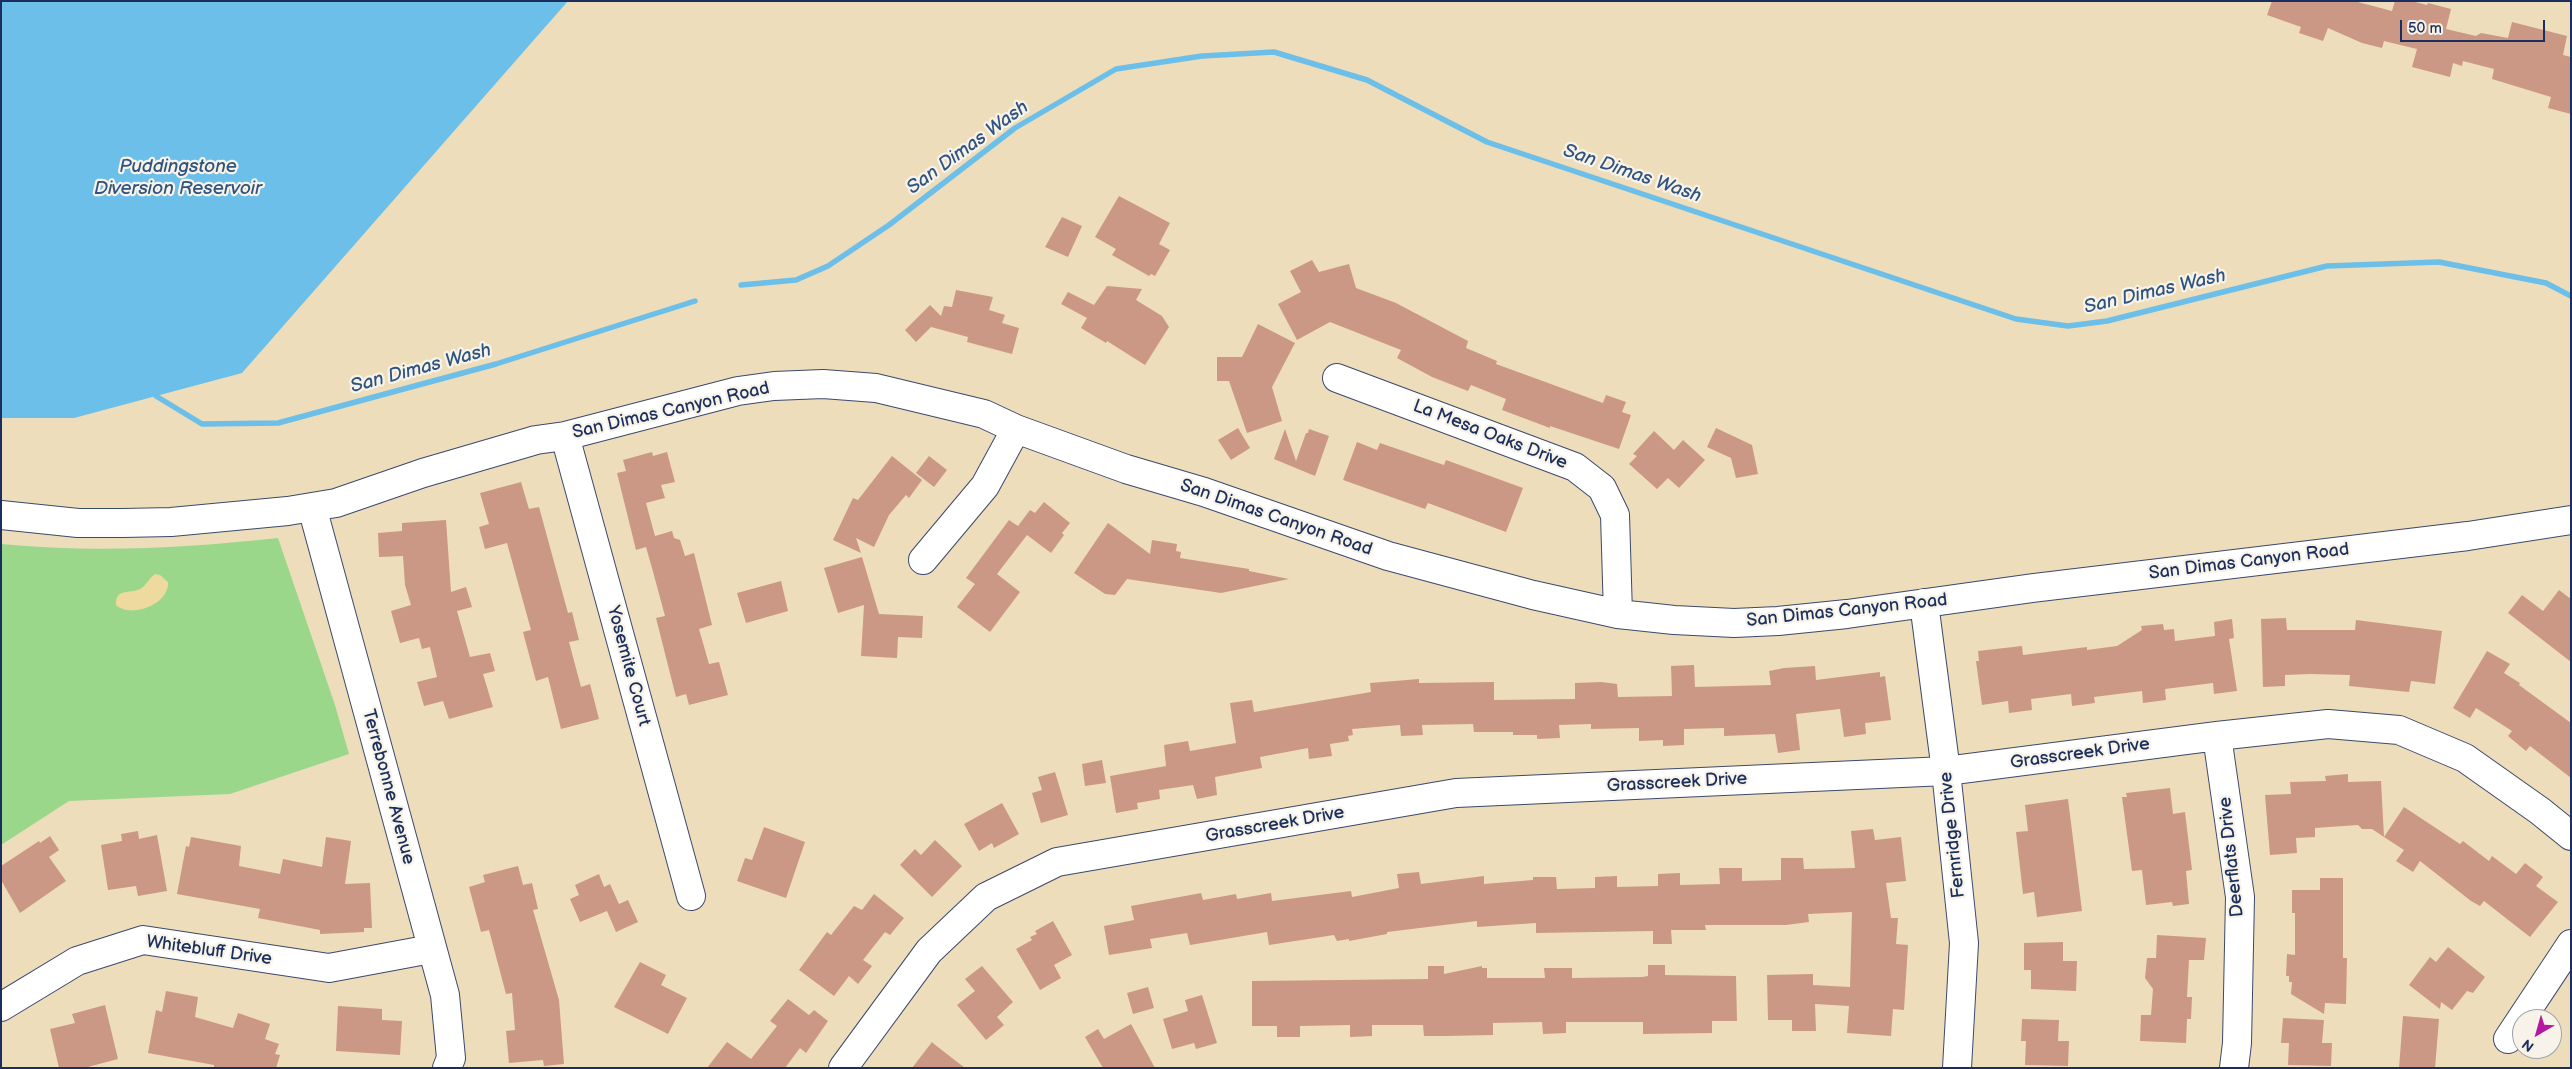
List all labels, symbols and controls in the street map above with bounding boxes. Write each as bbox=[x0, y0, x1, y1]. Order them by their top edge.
scale bar bbox=[2402, 10, 2547, 42]
text: 50 m bbox=[2408, 19, 2442, 38]
water label: San Dimas Wash bbox=[903, 96, 1033, 200]
water label: San Dimas Wash bbox=[1560, 140, 1704, 208]
water label: Puddingstone Diversion Reservoir bbox=[94, 156, 262, 200]
water label: San Dimas Wash bbox=[2082, 265, 2228, 319]
water label: San Dimas Wash bbox=[348, 339, 494, 399]
street label: San Dimas Canyon Road bbox=[570, 378, 772, 444]
street label: La Mesa Oaks Drive bbox=[1410, 396, 1570, 474]
street label: San Dimas Canyon Road bbox=[1177, 475, 1375, 561]
street label: San Dimas Canyon Road bbox=[2148, 539, 2350, 585]
street label: San Dimas Canyon Road bbox=[1746, 590, 1948, 632]
street label: Yosemite Court bbox=[602, 604, 654, 728]
street label: Terrebonne Avenue bbox=[357, 707, 419, 867]
street label: Grasscreek Drive bbox=[2009, 734, 2151, 774]
street label: Grasscreek Drive bbox=[1606, 769, 1748, 797]
street label: Fernridge Drive bbox=[1936, 771, 1970, 899]
street label: Deerflats Drive bbox=[2215, 796, 2249, 918]
street label: Grasscreek Drive bbox=[1204, 802, 1346, 848]
street label: Whitebluff Drive bbox=[145, 931, 273, 971]
north arrow bbox=[2512, 1009, 2562, 1059]
text: N bbox=[2519, 1035, 2537, 1055]

